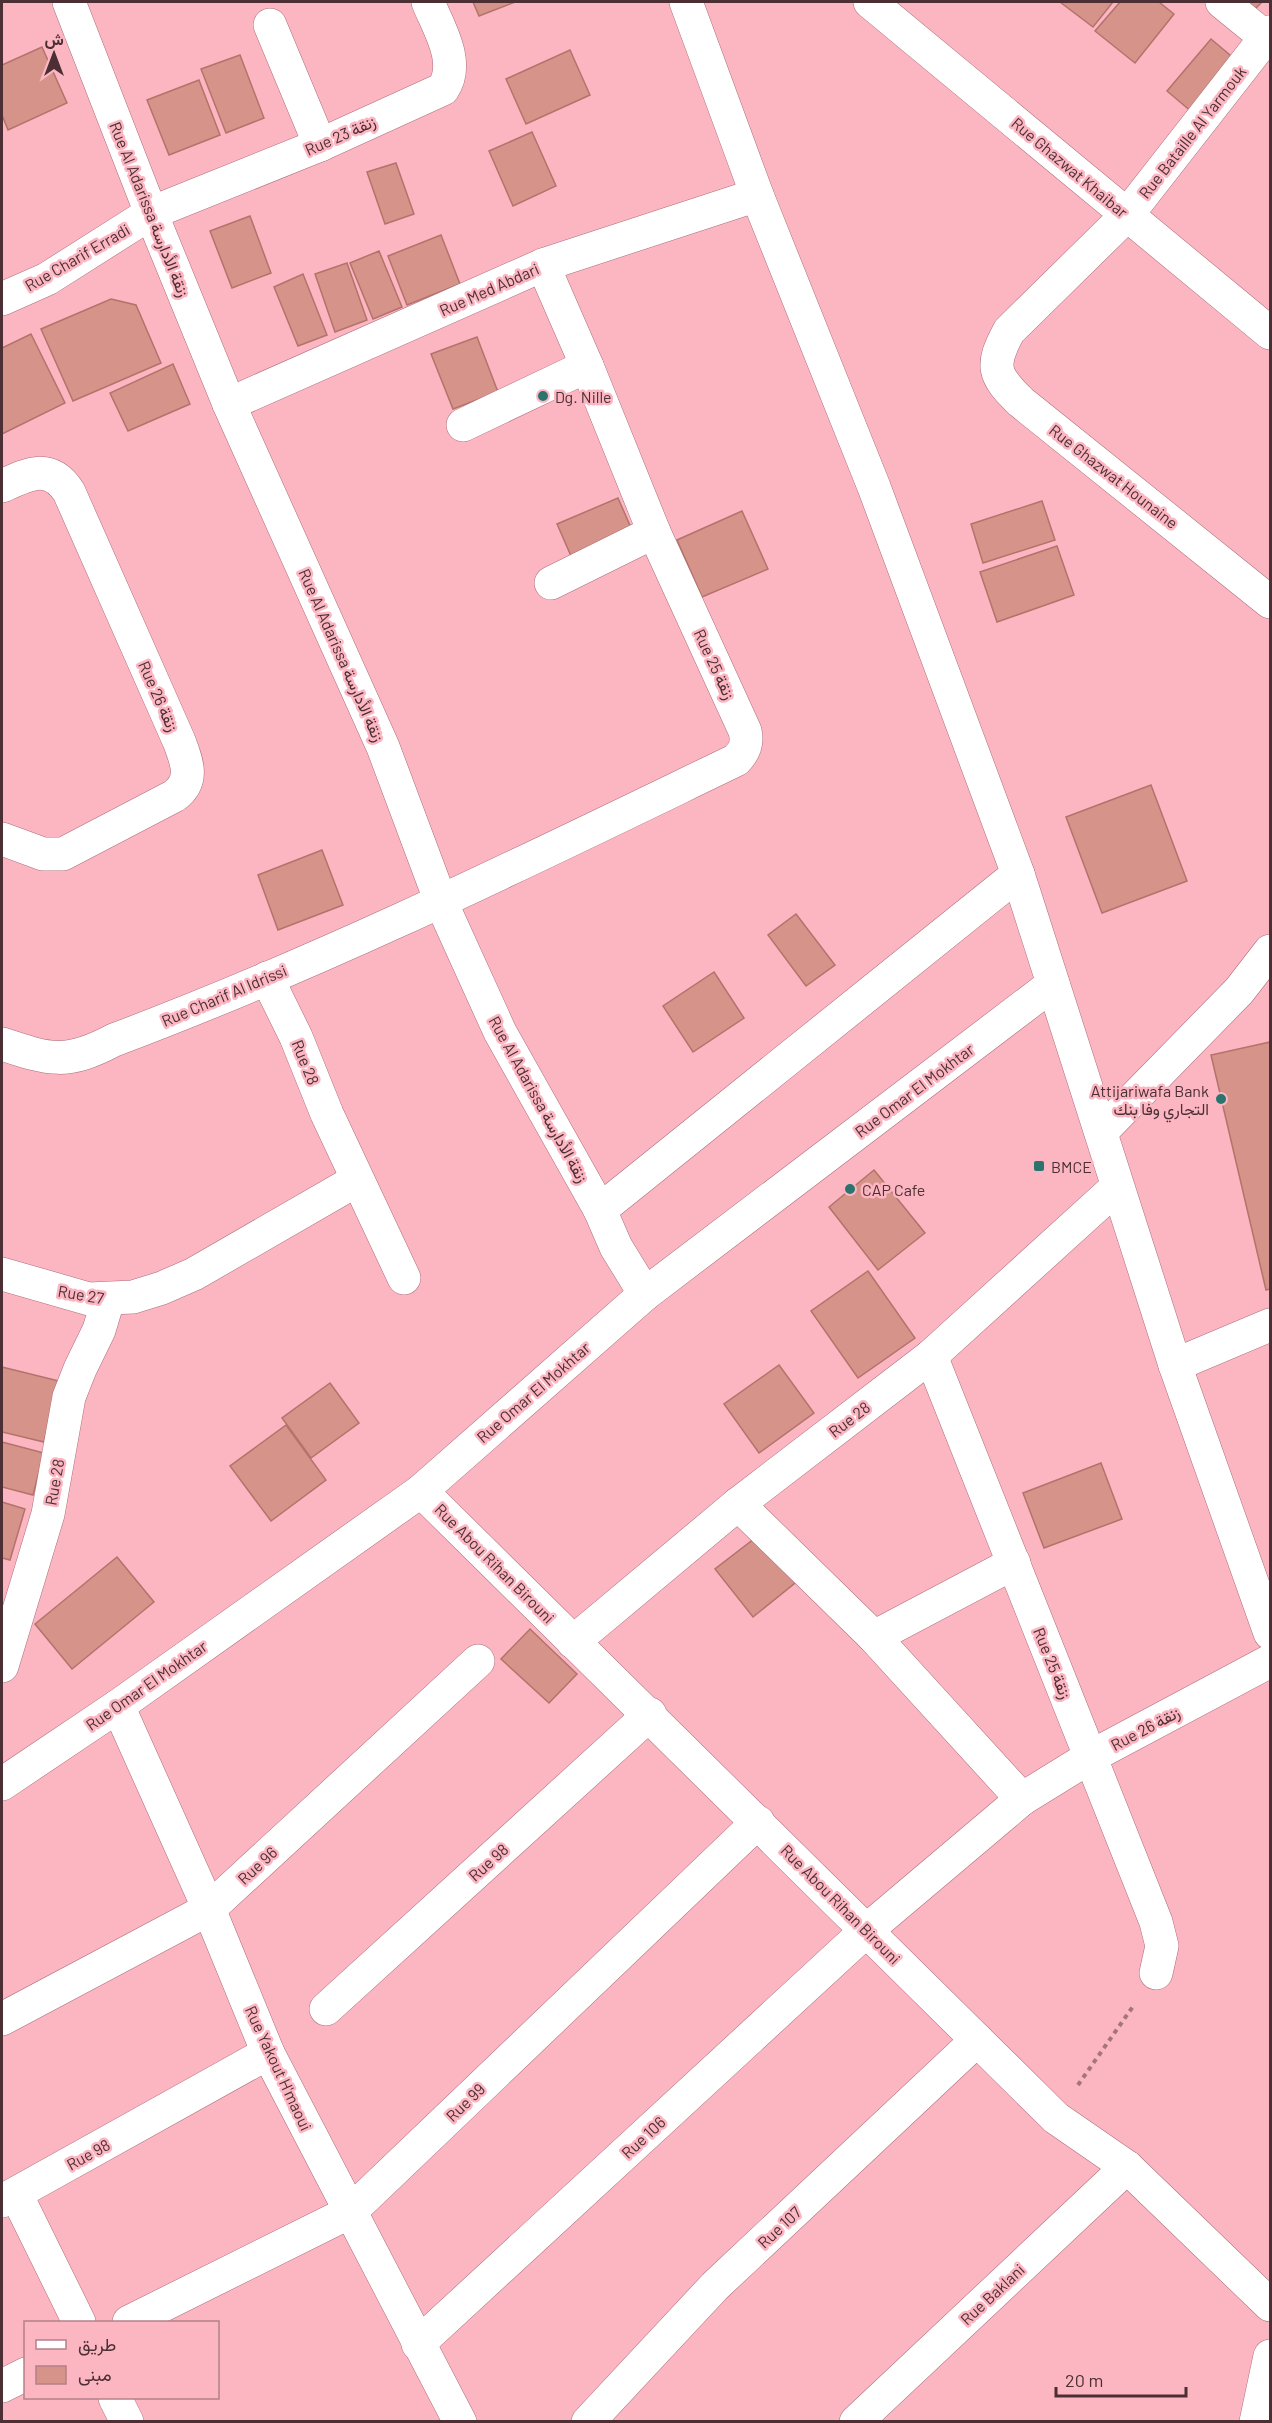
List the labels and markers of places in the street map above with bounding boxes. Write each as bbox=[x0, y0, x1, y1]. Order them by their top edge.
place label: Dg. Nille bbox=[555, 387, 612, 406]
marker: Dg. Nille bbox=[536, 389, 550, 403]
place label: Attijariwafa Bank التجاري وفا بنك bbox=[1091, 1081, 1209, 1123]
marker: Attijariwafa Bank التجاري وفا بنك bbox=[1214, 1092, 1228, 1106]
place label: BMCE bbox=[1051, 1157, 1092, 1176]
marker: BMCE bbox=[1032, 1159, 1046, 1173]
place label: CAP Cafe bbox=[862, 1180, 925, 1199]
marker: CAP Cafe bbox=[843, 1182, 857, 1196]

